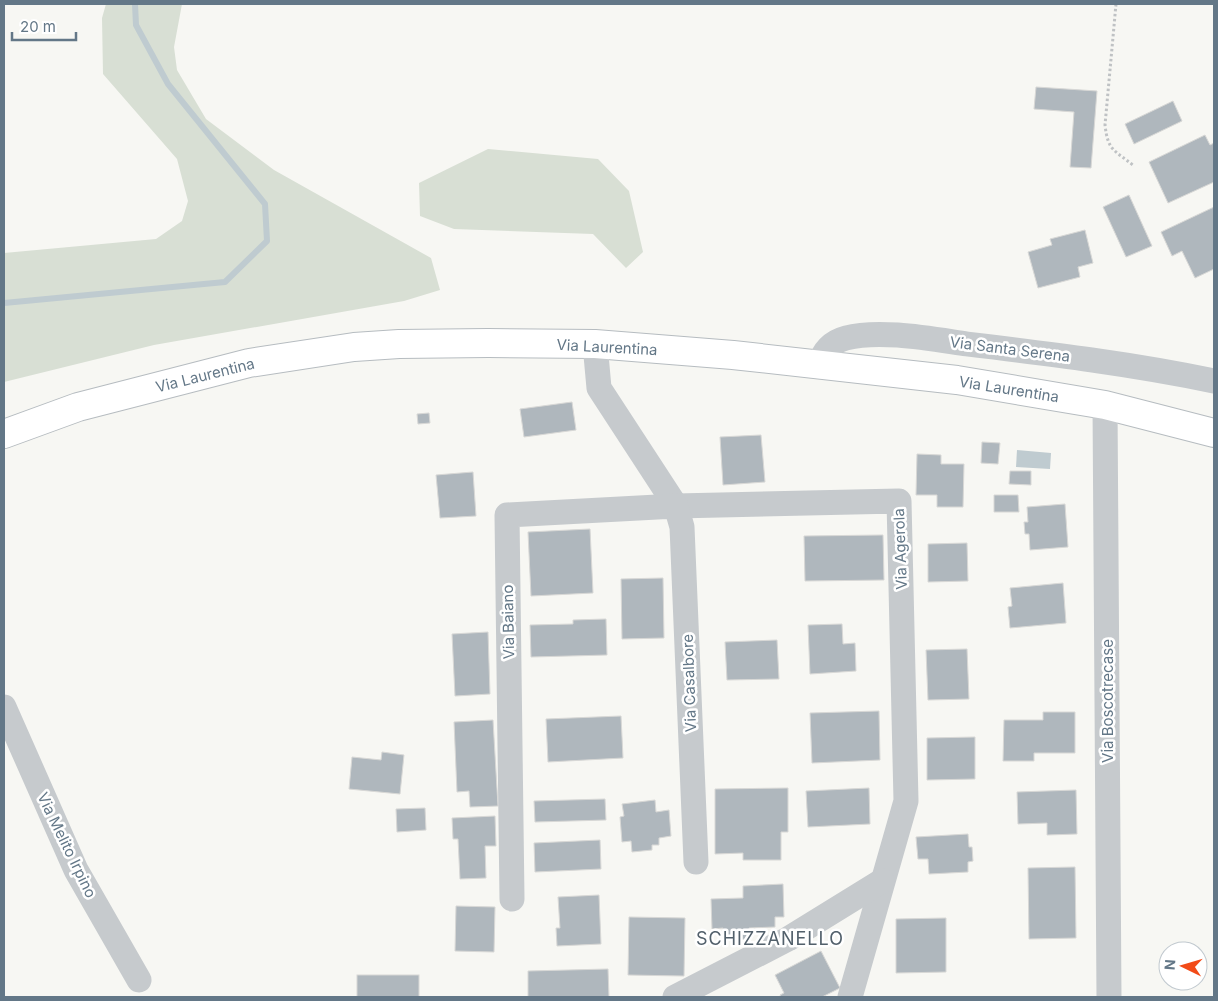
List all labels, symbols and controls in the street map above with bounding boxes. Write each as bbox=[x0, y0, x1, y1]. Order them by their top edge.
scale bar bbox=[12, 10, 76, 42]
text: 20 m bbox=[20, 17, 56, 36]
street label: Via Santa Serena bbox=[949, 332, 1071, 366]
street label: Via Laurentina bbox=[556, 335, 658, 359]
street label: Via Laurentina bbox=[154, 354, 256, 396]
street label: Via Laurentina bbox=[958, 372, 1060, 406]
street label: Via Agerola bbox=[889, 508, 911, 590]
street label: Via Baiano bbox=[498, 584, 518, 660]
street label: Via Casalbore bbox=[678, 634, 700, 732]
street label: Via Boscotrecase bbox=[1098, 639, 1117, 763]
street label: Via Melito Irpino bbox=[33, 789, 101, 901]
district label: SCHIZZANELLO bbox=[696, 928, 844, 949]
north arrow bbox=[1158, 941, 1208, 991]
text: N bbox=[1161, 959, 1178, 971]

